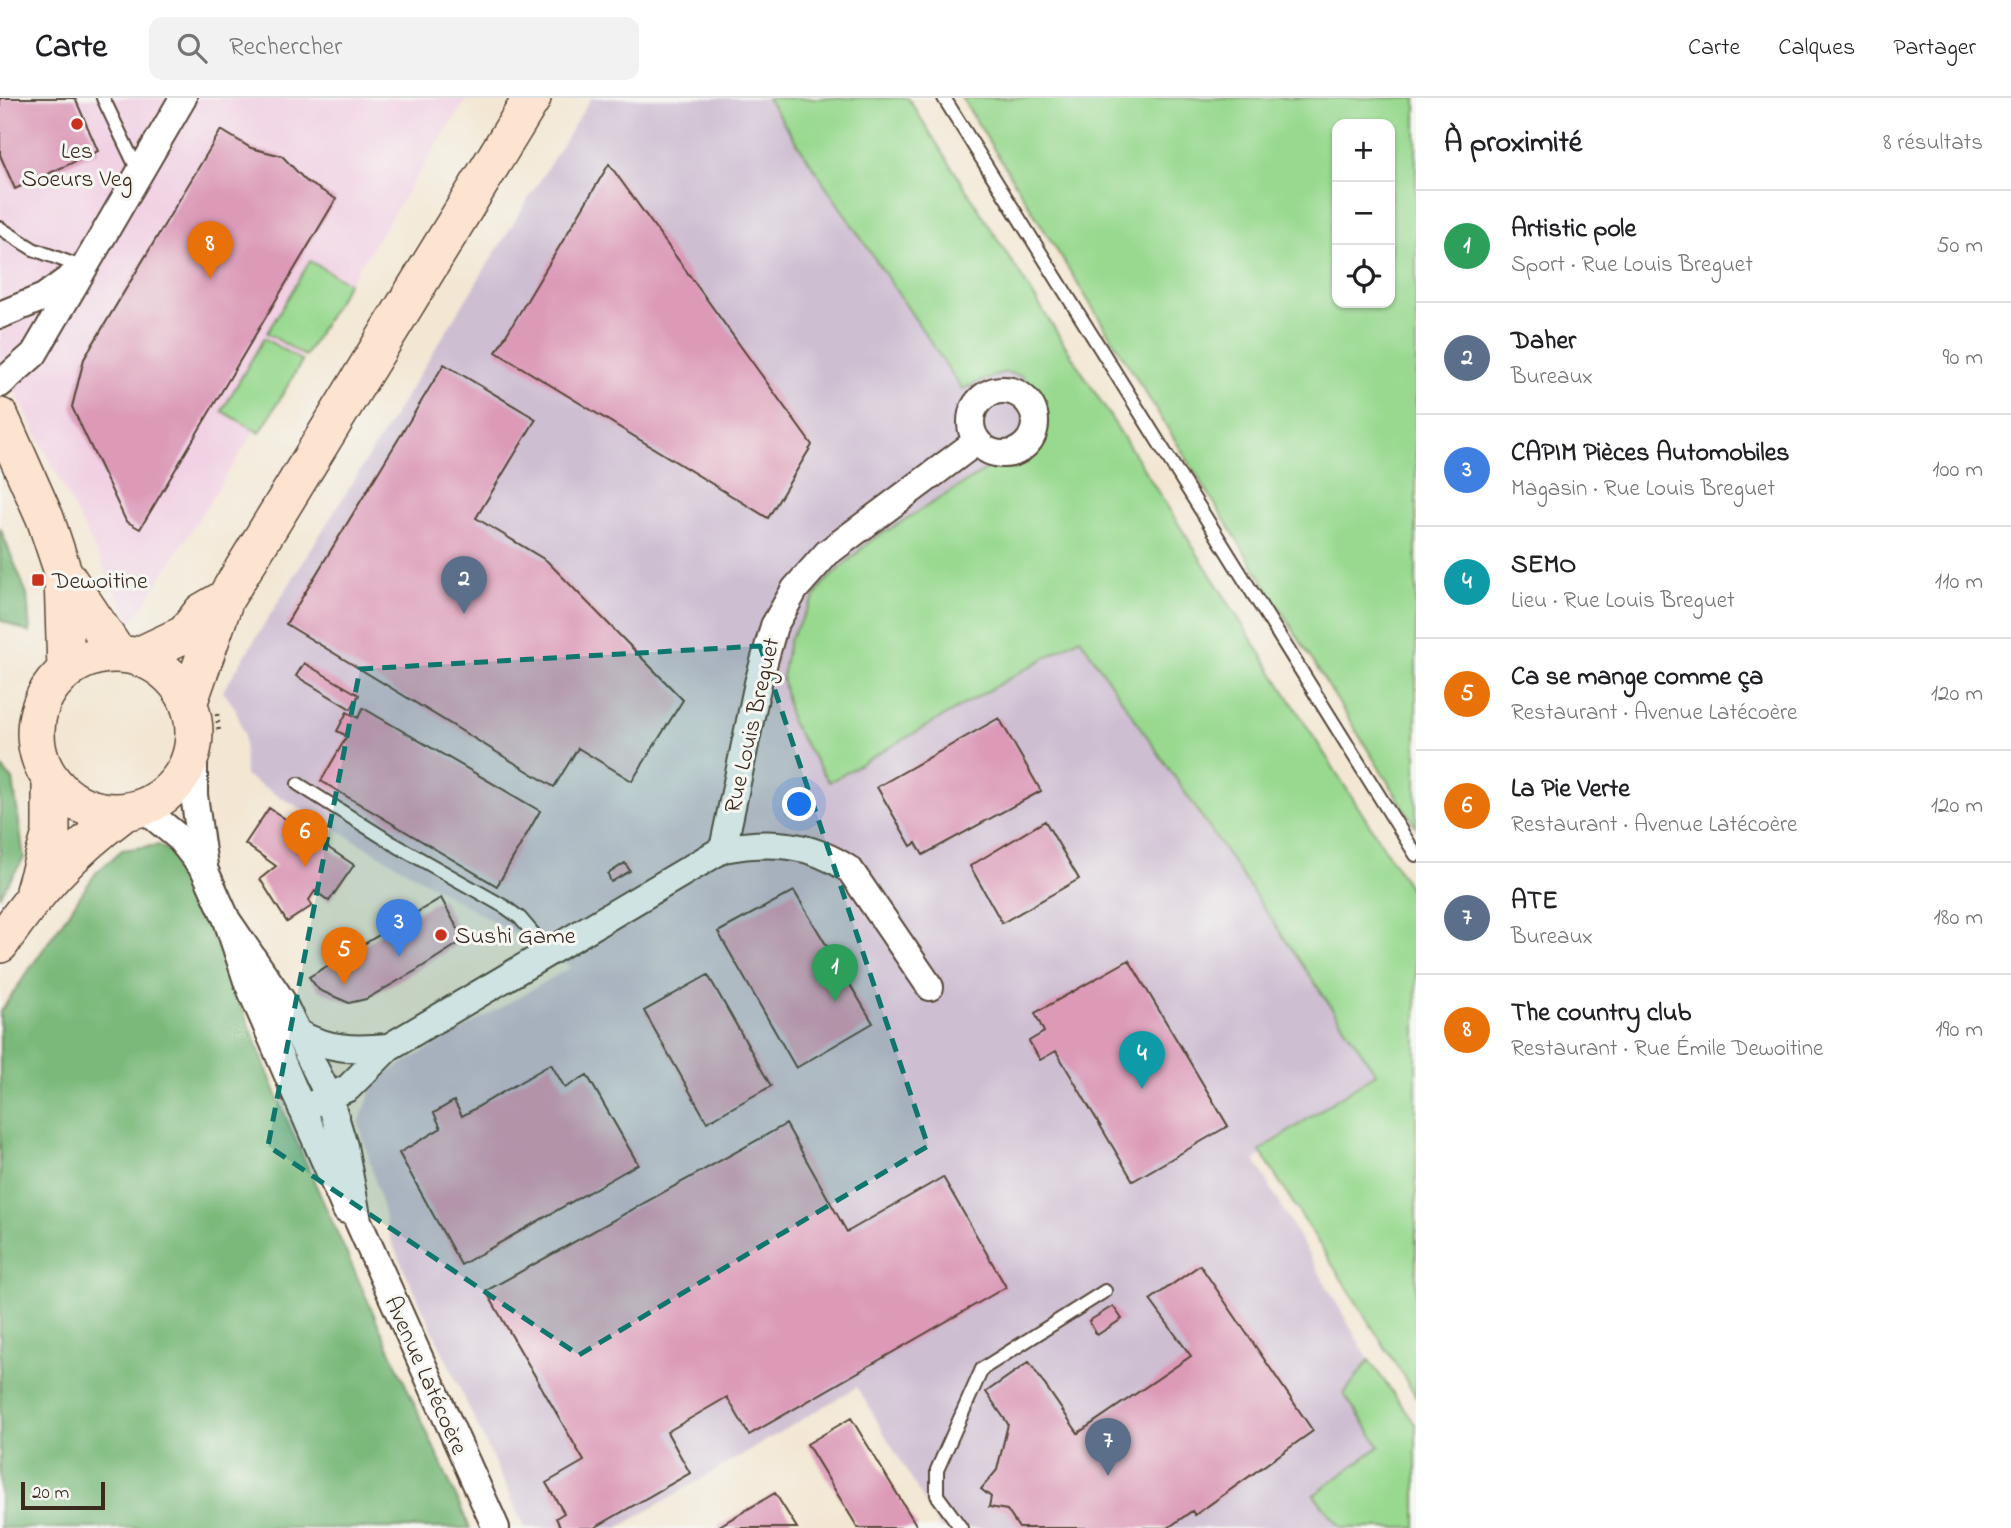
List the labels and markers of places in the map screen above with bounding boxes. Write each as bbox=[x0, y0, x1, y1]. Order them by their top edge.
marker: Les Soeurs Veg bbox=[69, 116, 85, 132]
place label: Les Soeurs Veg bbox=[22, 135, 132, 198]
pin: 8 bbox=[187, 221, 233, 279]
pin: 2 bbox=[441, 556, 487, 614]
place label: Dewoitine bbox=[51, 565, 148, 600]
marker: Dewoitine bbox=[30, 572, 46, 588]
pin: 6 bbox=[282, 809, 328, 867]
pin: 3 bbox=[376, 899, 422, 957]
place label: Sushi Game bbox=[455, 920, 576, 955]
pin: 5 bbox=[321, 927, 367, 985]
marker: Sushi Game bbox=[433, 927, 449, 943]
pin: 1 bbox=[812, 944, 858, 1002]
pin: 4 bbox=[1119, 1031, 1165, 1089]
pin: 7 bbox=[1085, 1418, 1131, 1476]

